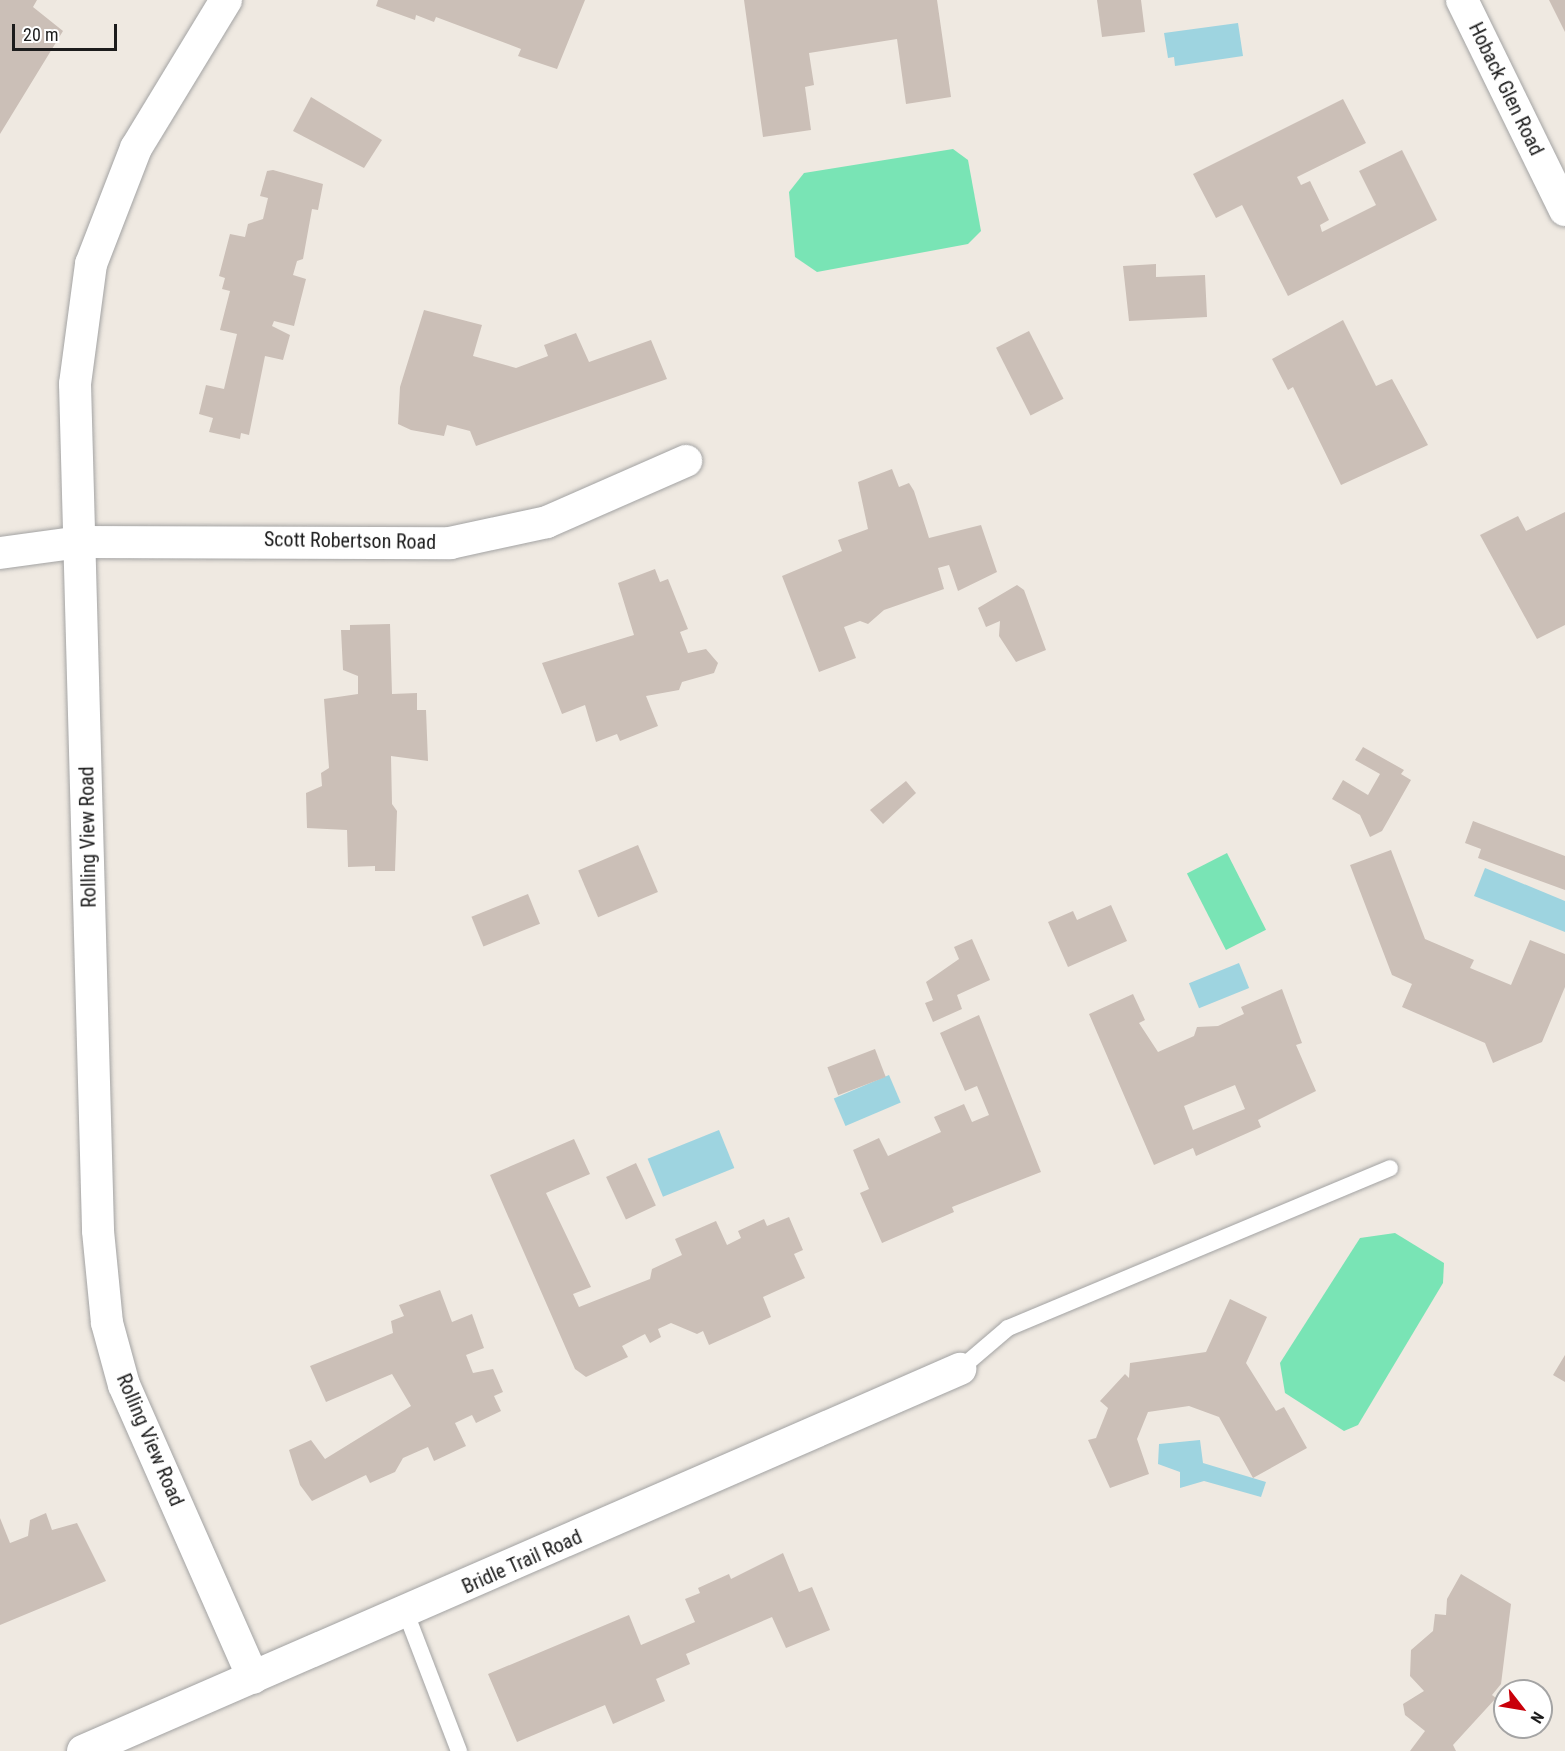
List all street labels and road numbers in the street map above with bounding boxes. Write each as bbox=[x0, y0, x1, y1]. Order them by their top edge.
street label: Hoback Glen Road bbox=[1463, 19, 1549, 159]
street label: Scott Robertson Road bbox=[264, 528, 436, 554]
street label: Rolling View Road bbox=[75, 766, 101, 908]
street label: Rolling View Road bbox=[111, 1370, 189, 1510]
street label: Bridle Trail Road bbox=[458, 1525, 586, 1599]

